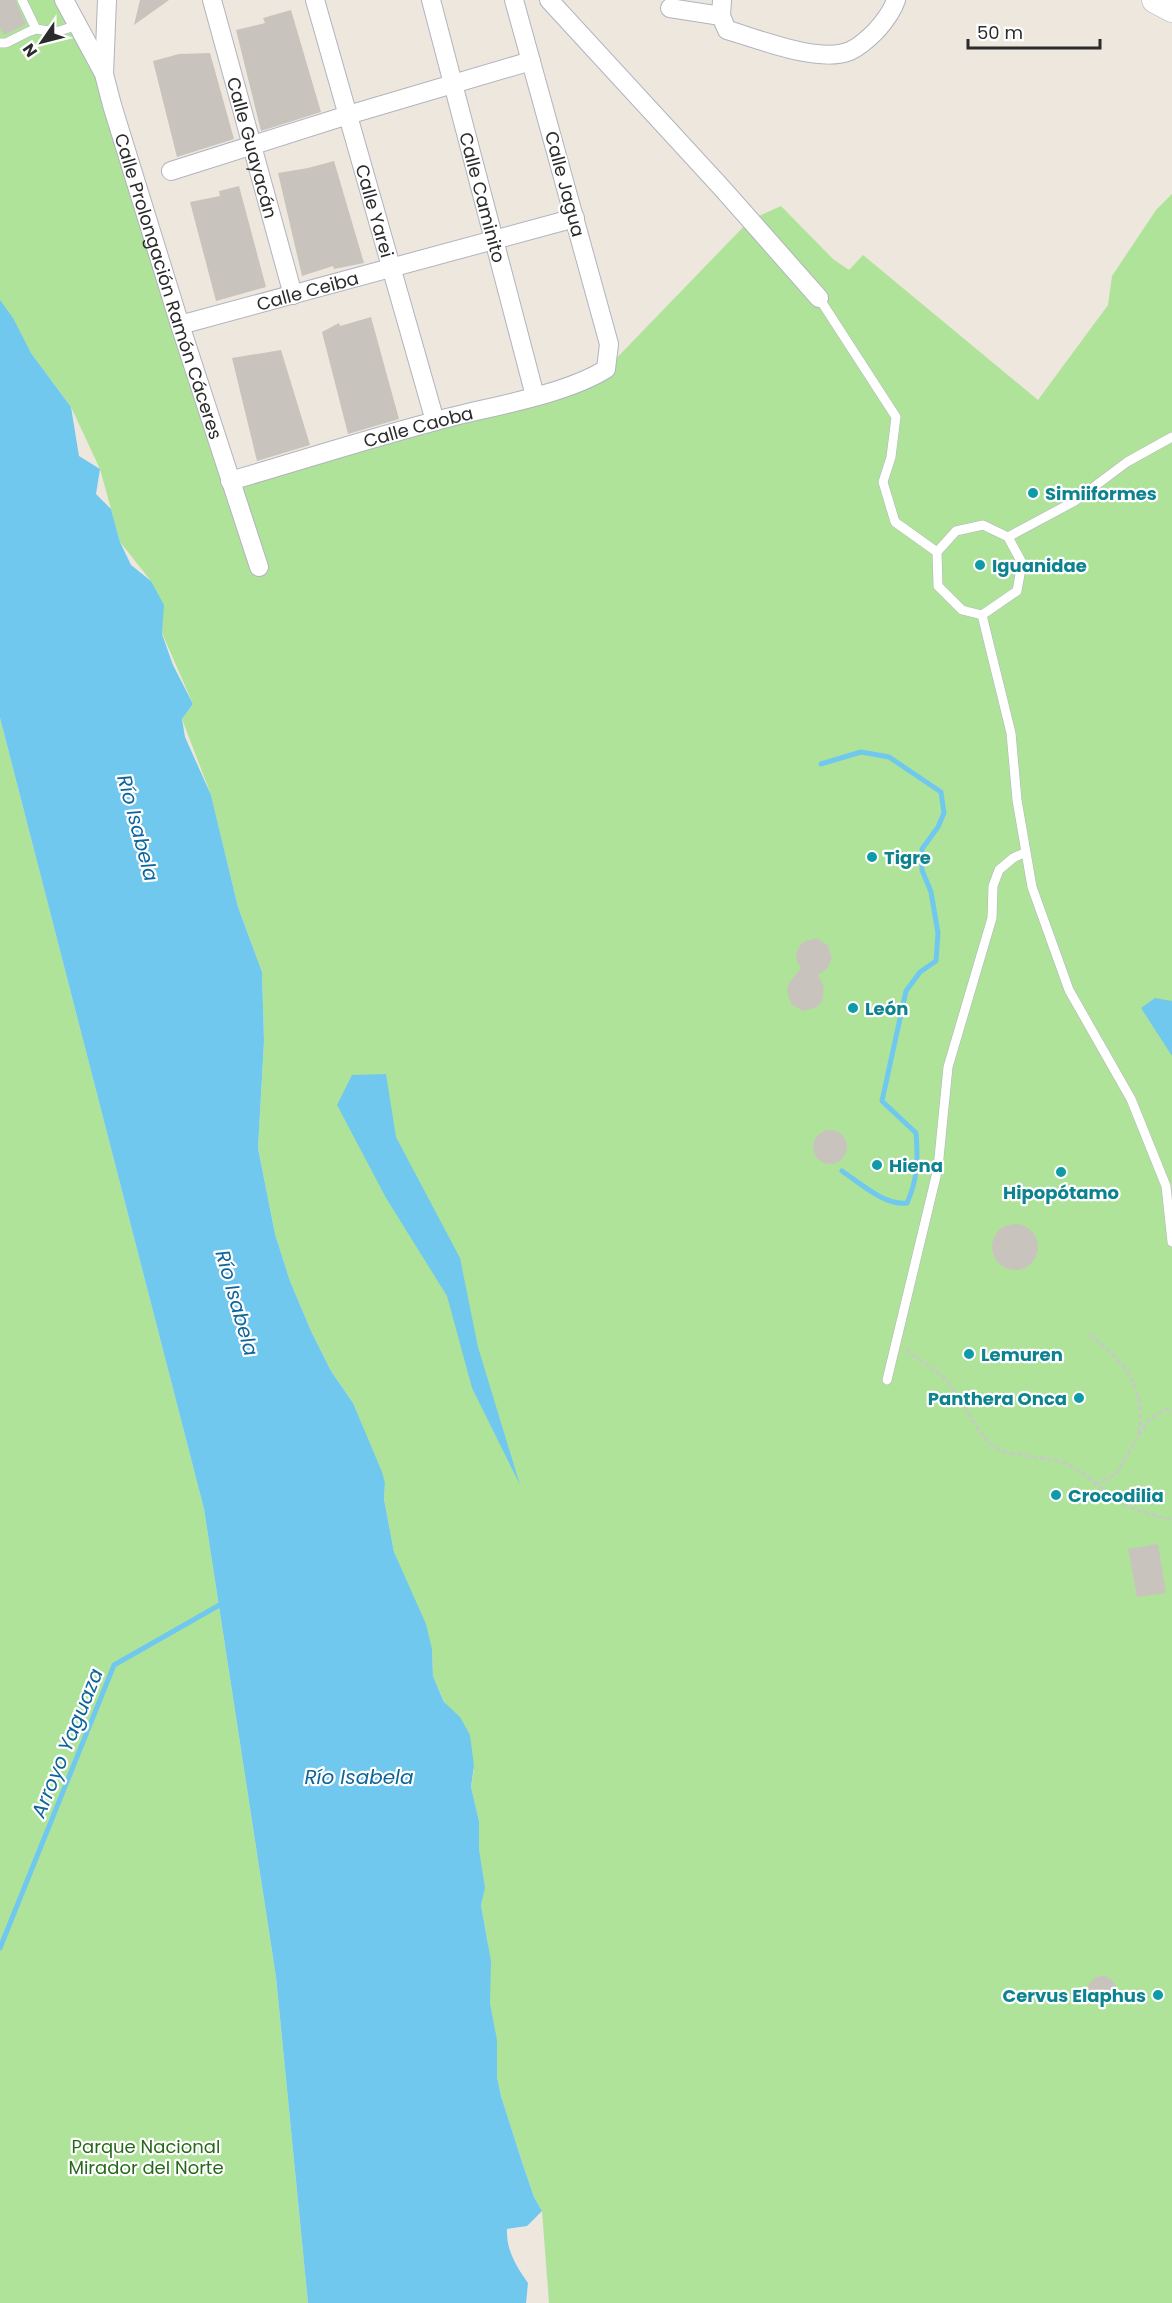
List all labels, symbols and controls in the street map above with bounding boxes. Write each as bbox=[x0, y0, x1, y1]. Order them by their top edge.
north arrow bbox=[12, 12, 72, 72]
scale bar bbox=[968, 12, 1100, 50]
text: 50 m bbox=[977, 20, 1023, 45]
text: N bbox=[17, 39, 43, 62]
street label: Calle Guayacán bbox=[221, 74, 284, 221]
street label: Calle Jagua bbox=[539, 128, 591, 240]
street label: Calle Caminito bbox=[454, 129, 512, 265]
street label: Calle Prolongación Ramón Cáceres bbox=[109, 130, 229, 443]
street label: Calle Yarei bbox=[350, 161, 400, 260]
street label: Calle Ceiba bbox=[254, 265, 361, 316]
street label: Calle Caoba bbox=[360, 400, 475, 453]
place label: Simiiformes bbox=[1045, 481, 1157, 506]
marker: Simiiformes bbox=[1026, 486, 1040, 500]
place label: Iguanidae bbox=[992, 553, 1087, 578]
marker: Iguanidae bbox=[973, 558, 987, 572]
water label: Río Isabela bbox=[110, 772, 166, 884]
place label: Tigre bbox=[884, 845, 931, 870]
marker: Tigre bbox=[865, 850, 879, 864]
place label: León bbox=[865, 996, 908, 1021]
marker: León bbox=[846, 1001, 860, 1015]
place label: Hiena bbox=[889, 1153, 943, 1178]
marker: Hiena bbox=[870, 1158, 884, 1172]
marker: Hipopótamo bbox=[1054, 1165, 1068, 1179]
place label: Hipopótamo bbox=[1003, 1180, 1119, 1205]
water label: Río Isabela bbox=[209, 1247, 265, 1359]
place label: Lemuren bbox=[981, 1342, 1063, 1367]
marker: Lemuren bbox=[962, 1347, 976, 1361]
place label: Panthera Onca bbox=[928, 1386, 1067, 1411]
marker: Panthera Onca bbox=[1072, 1391, 1086, 1405]
place label: Crocodilia bbox=[1068, 1483, 1164, 1508]
marker: Crocodilia bbox=[1049, 1488, 1063, 1502]
water label: Arroyo Yaguaza bbox=[24, 1664, 110, 1823]
water label: Río Isabela bbox=[304, 1763, 414, 1791]
place label: Cervus Elaphus bbox=[1002, 1983, 1146, 2008]
marker: Cervus Elaphus bbox=[1151, 1988, 1165, 2002]
park label: Parque Nacional Mirador del Norte bbox=[68, 2134, 224, 2180]

